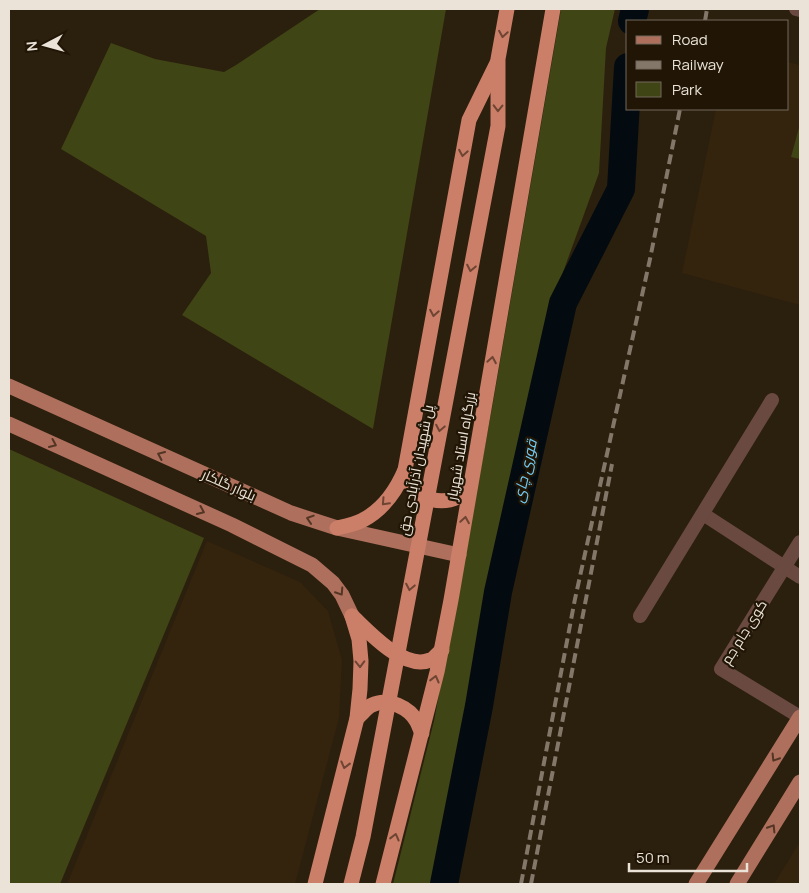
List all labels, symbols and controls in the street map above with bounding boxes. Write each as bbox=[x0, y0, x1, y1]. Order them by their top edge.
north arrow bbox=[20, 20, 70, 70]
legend bbox=[626, 20, 789, 110]
text: Road bbox=[672, 29, 708, 50]
one-way arrow bbox=[498, 30, 508, 38]
text: N bbox=[22, 40, 42, 52]
text: Railway bbox=[672, 54, 724, 75]
text: Park bbox=[672, 79, 702, 100]
one-way arrow bbox=[493, 104, 503, 112]
one-way arrow bbox=[458, 149, 469, 158]
one-way arrow bbox=[466, 264, 476, 272]
one-way arrow bbox=[429, 309, 439, 318]
one-way arrow bbox=[487, 355, 497, 364]
street label: بزرگراه استاد شهریار bbox=[441, 390, 479, 503]
street label: پل شهیدان آذرآبادی حق bbox=[394, 403, 439, 537]
one-way arrow bbox=[436, 423, 446, 432]
water label: قوری چای bbox=[507, 436, 542, 505]
one-way arrow bbox=[48, 437, 57, 448]
one-way arrow bbox=[157, 450, 166, 461]
street label: بلوار گلکار bbox=[198, 464, 259, 505]
one-way arrow bbox=[382, 496, 391, 505]
one-way arrow bbox=[196, 505, 205, 516]
one-way arrow bbox=[306, 515, 315, 525]
one-way arrow bbox=[459, 515, 470, 523]
one-way arrow bbox=[405, 583, 416, 592]
one-way arrow bbox=[333, 587, 343, 596]
street label: کوی جام جم bbox=[716, 596, 772, 668]
one-way arrow bbox=[355, 660, 365, 668]
one-way arrow bbox=[429, 675, 440, 684]
one-way arrow bbox=[771, 753, 781, 762]
one-way arrow bbox=[340, 761, 351, 770]
one-way arrow bbox=[766, 824, 775, 833]
one-way arrow bbox=[389, 833, 400, 841]
scale bar bbox=[629, 840, 746, 872]
text: 50 m bbox=[636, 847, 670, 868]

